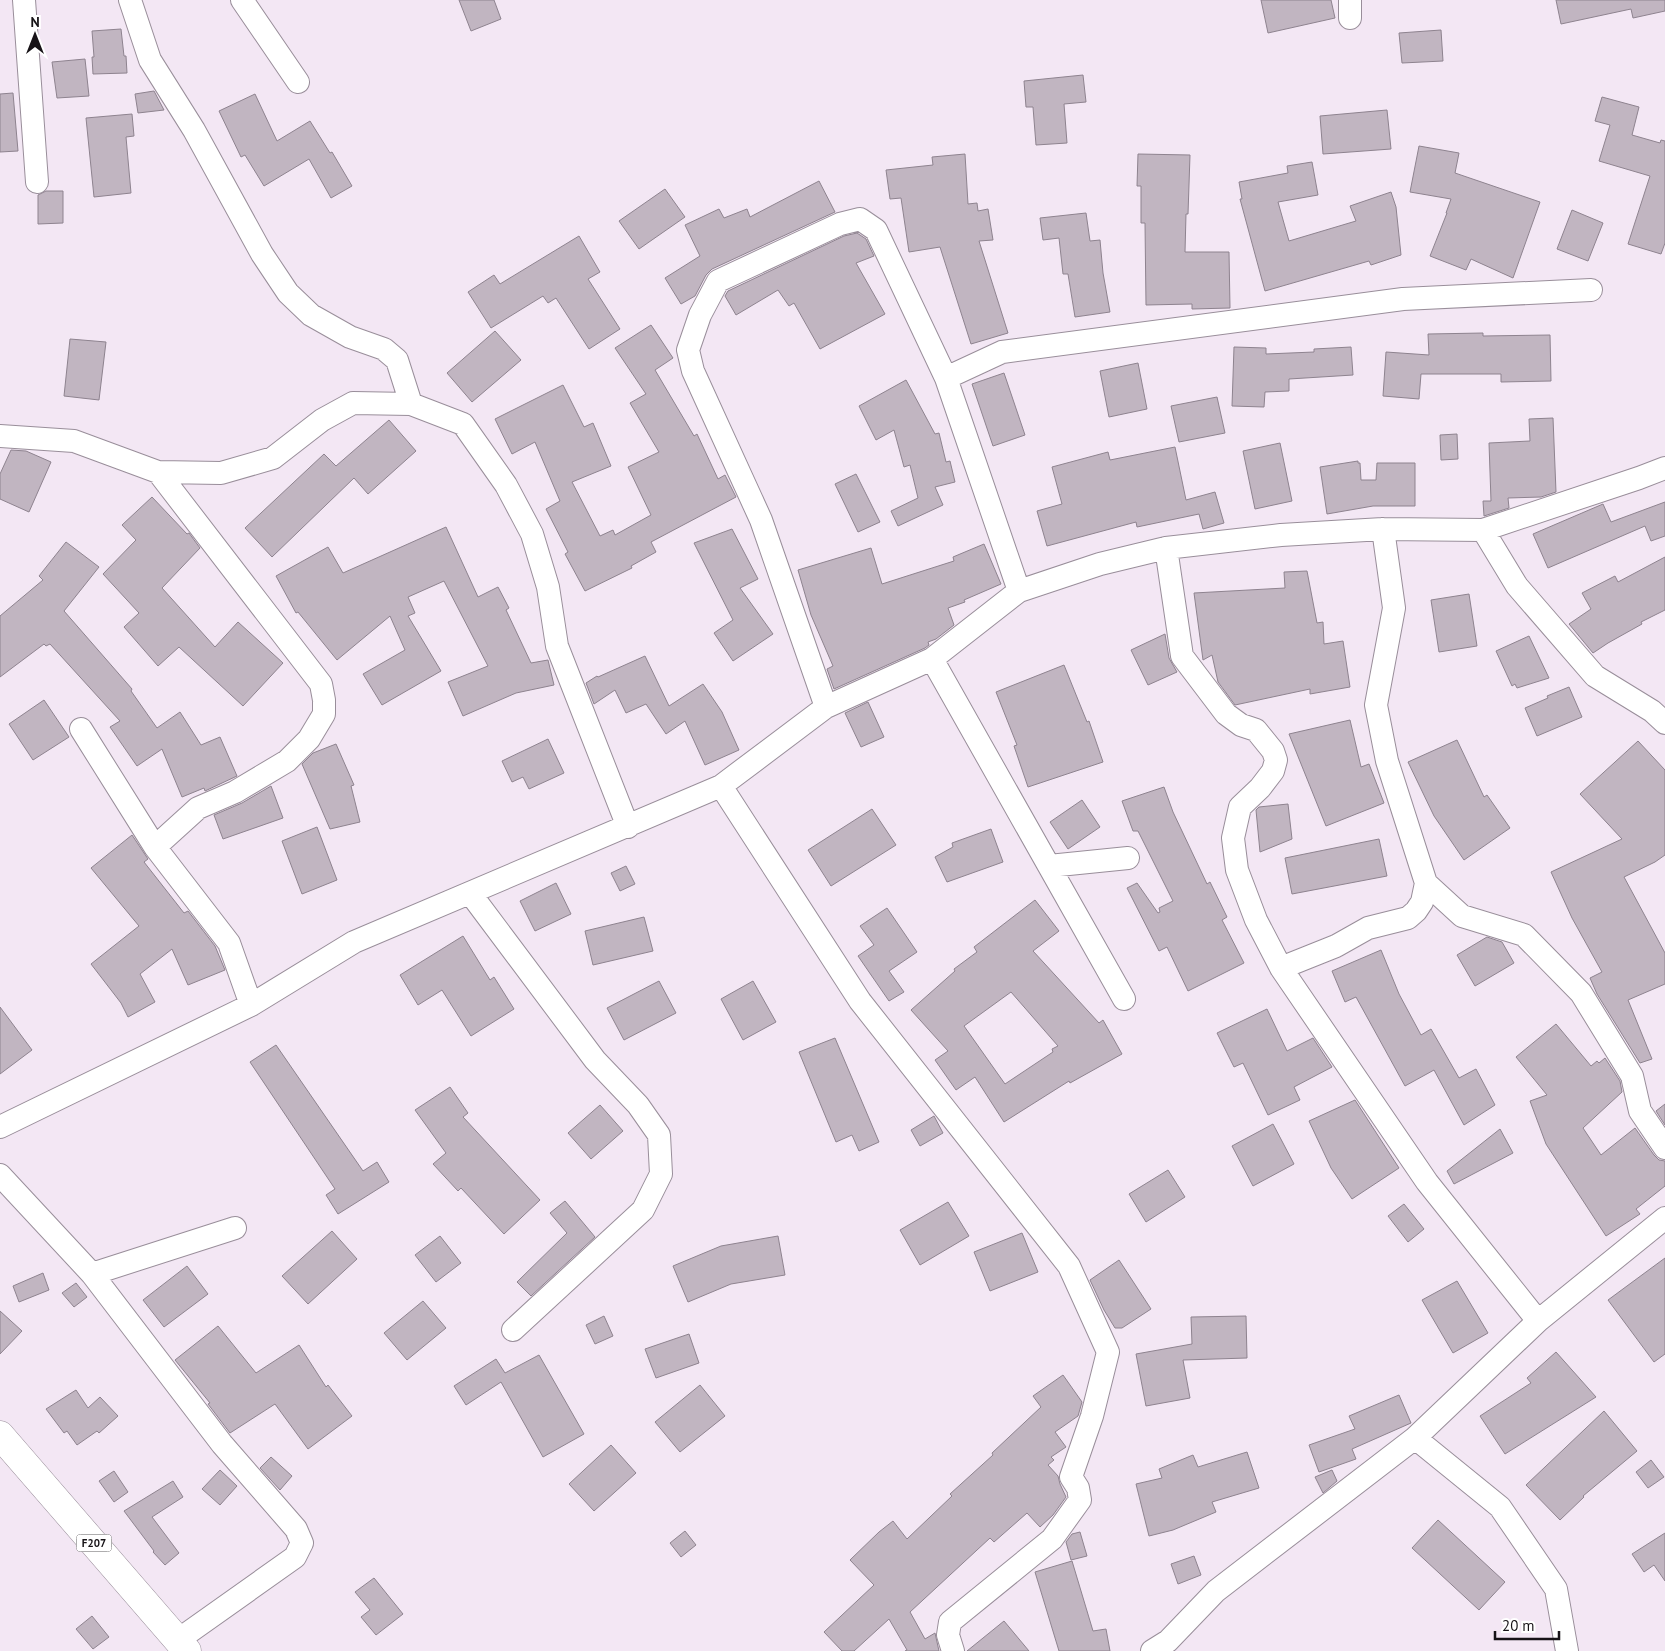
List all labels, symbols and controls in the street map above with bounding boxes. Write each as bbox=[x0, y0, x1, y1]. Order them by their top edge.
north arrow bbox=[10, 10, 60, 60]
text: N bbox=[30, 13, 40, 31]
road number: F207 bbox=[76, 1535, 112, 1552]
scale bar bbox=[1495, 1608, 1559, 1640]
text: 20 m bbox=[1502, 1616, 1535, 1635]

